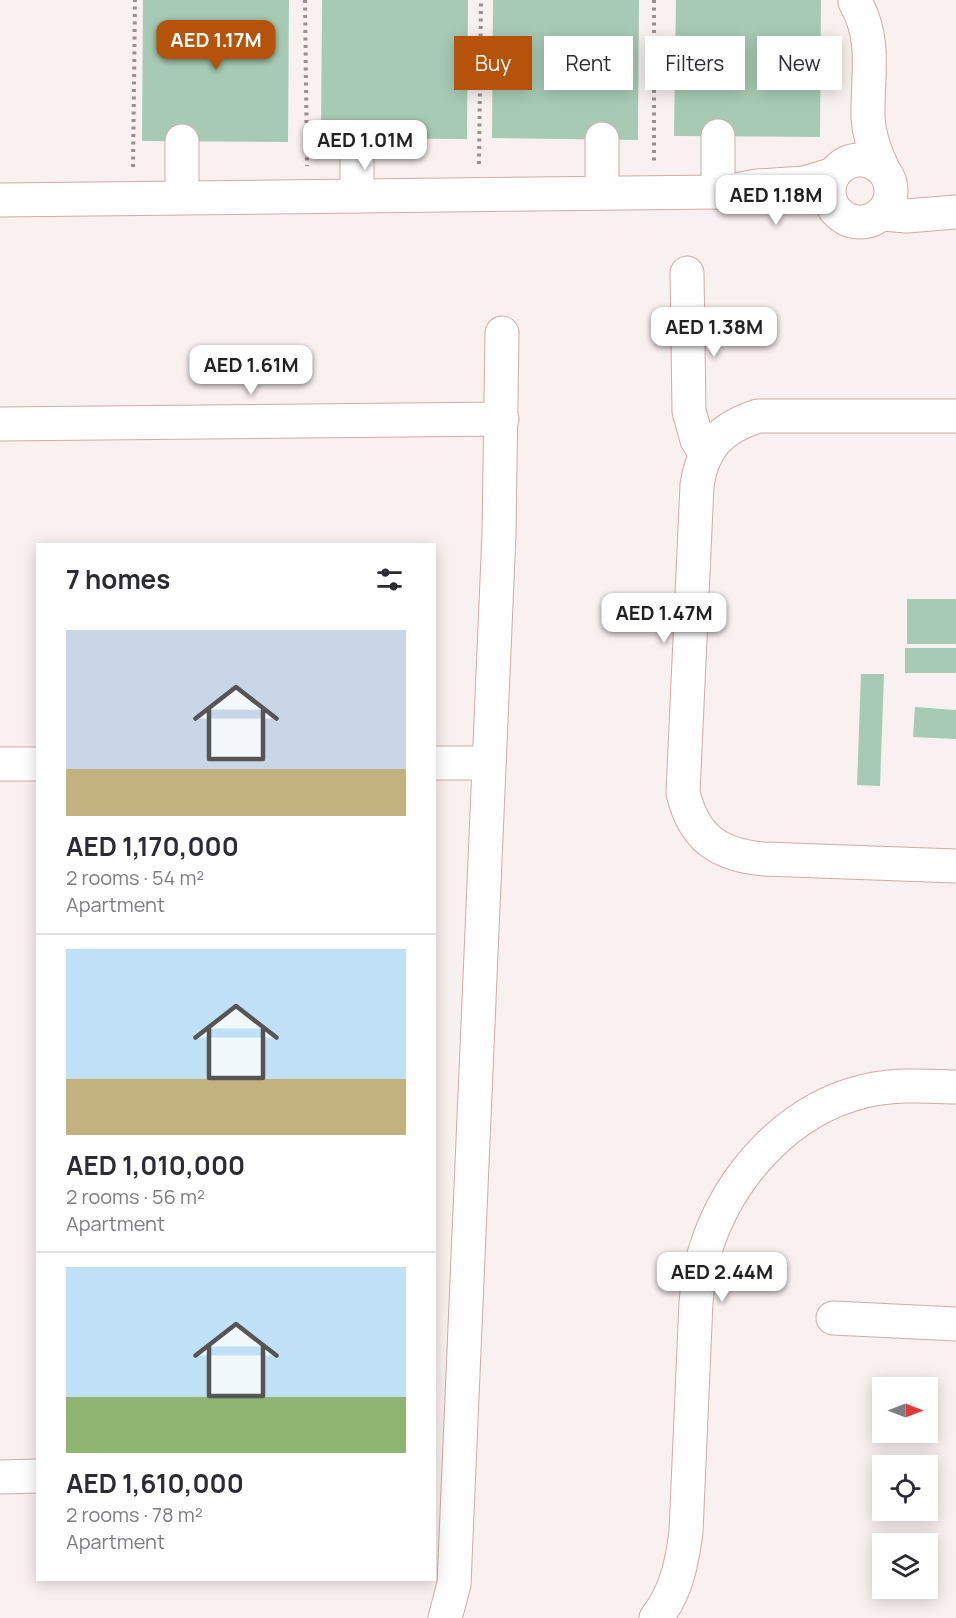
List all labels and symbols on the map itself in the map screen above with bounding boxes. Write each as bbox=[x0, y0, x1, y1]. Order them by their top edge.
pin: AED 1.17M bbox=[147, 20, 285, 71]
pin: AED 1.01M bbox=[296, 120, 434, 171]
pin: AED 1.18M bbox=[707, 175, 845, 226]
pin: AED 1.38M bbox=[645, 307, 783, 358]
pin: AED 1.61M bbox=[182, 345, 320, 396]
pin: AED 1.47M bbox=[595, 593, 733, 644]
pin: AED 2.44M bbox=[653, 1252, 791, 1303]
north arrow bbox=[872, 1377, 938, 1443]

